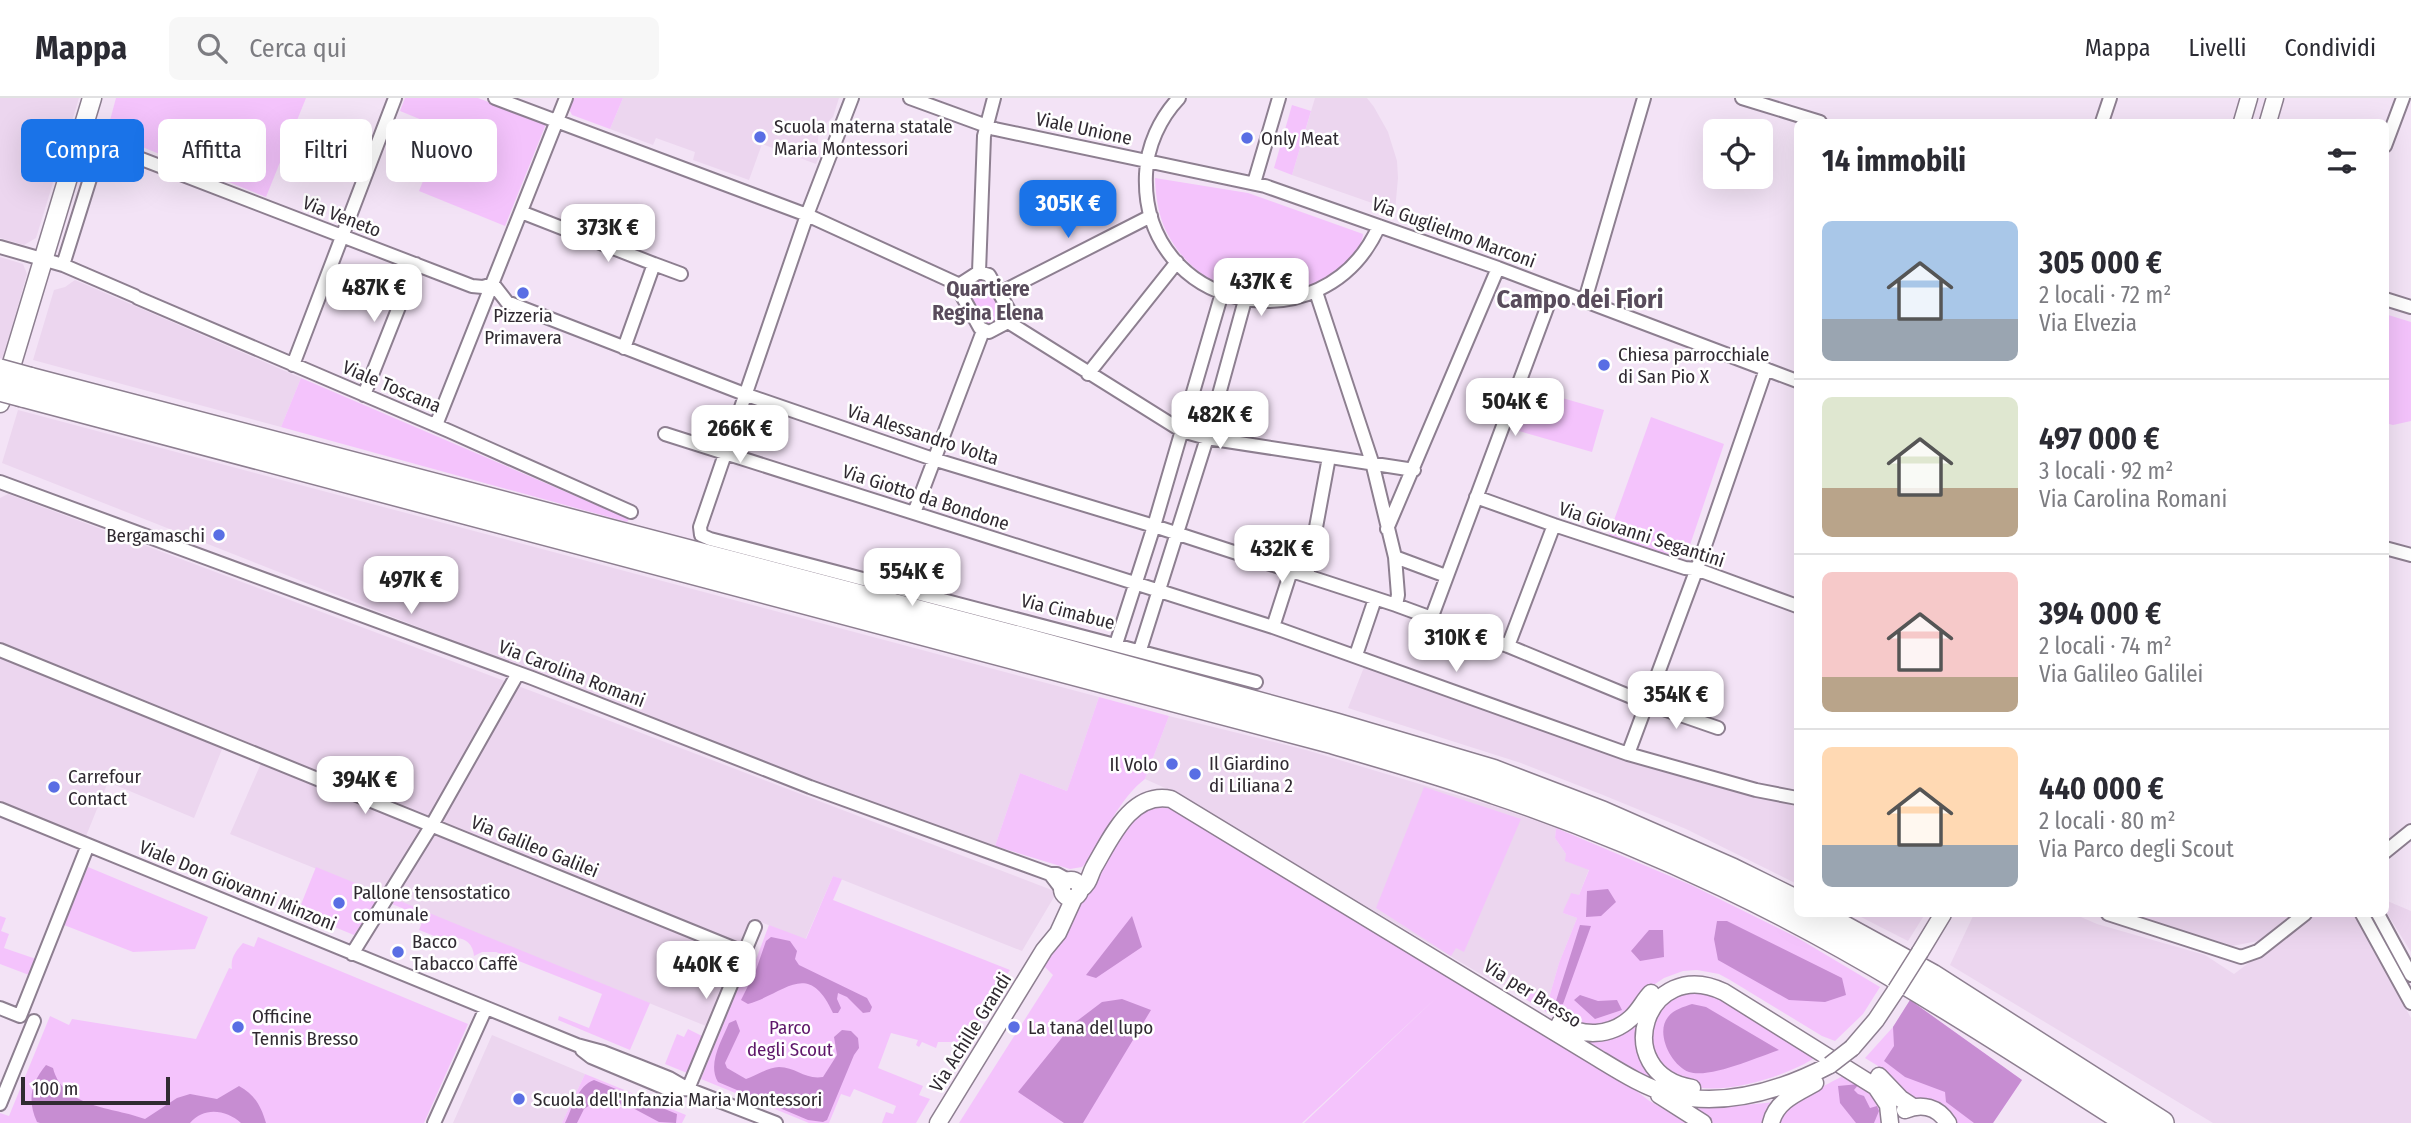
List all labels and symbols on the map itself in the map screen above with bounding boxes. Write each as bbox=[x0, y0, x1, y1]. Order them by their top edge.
street label: Viale Unione bbox=[1034, 107, 1134, 150]
place label: Scuola materna statale Maria Montessori bbox=[774, 115, 953, 160]
place label: Only Meat bbox=[1261, 127, 1340, 150]
marker: Scuola materna statale Maria Montessori bbox=[752, 129, 768, 145]
marker: Only Meat bbox=[1239, 130, 1255, 146]
pin: 305K € bbox=[1011, 180, 1125, 240]
street label: Via Veneto bbox=[299, 191, 384, 242]
street label: Via Guglielmo Marconi bbox=[1369, 192, 1539, 273]
pin: 373K € bbox=[551, 204, 665, 264]
pin: 437K € bbox=[1204, 258, 1318, 318]
pin: 487K € bbox=[317, 264, 431, 324]
district label: Quartiere Regina Elena bbox=[932, 276, 1044, 326]
district label: Campo dei Fiori bbox=[1497, 284, 1663, 315]
marker: Pizzeria Primavera bbox=[515, 285, 531, 301]
place label: Pizzeria Primavera bbox=[484, 304, 562, 349]
place label: Chiesa parrocchiale di San Pio X bbox=[1618, 343, 1770, 388]
street label: Viale Toscana bbox=[339, 355, 445, 418]
marker: Chiesa parrocchiale di San Pio X bbox=[1596, 357, 1612, 373]
pin: 504K € bbox=[1458, 378, 1572, 438]
pin: 482K € bbox=[1163, 392, 1277, 451]
street label: Via Alessandro Volta bbox=[844, 399, 1002, 470]
pin: 266K € bbox=[683, 406, 797, 465]
street label: Via Giotto da Bondone bbox=[839, 460, 1012, 535]
street label: Via Giovanni Segantini bbox=[1556, 497, 1728, 572]
place label: Bergamaschi bbox=[106, 524, 205, 547]
pin: 432K € bbox=[1225, 526, 1339, 585]
marker: Bergamaschi bbox=[211, 527, 227, 543]
pin: 554K € bbox=[855, 548, 969, 608]
pin: 497K € bbox=[354, 556, 468, 616]
street label: Via Cimabue bbox=[1019, 589, 1117, 634]
pin: 310K € bbox=[1399, 614, 1513, 674]
street label: Via Carolina Romani bbox=[495, 635, 649, 712]
pin: 354K € bbox=[1619, 672, 1733, 731]
place label: Il Giardino di Liliana 2 bbox=[1209, 752, 1293, 797]
place label: Il Volo bbox=[1109, 753, 1158, 776]
pin: 394K € bbox=[308, 756, 422, 816]
marker: Il Volo bbox=[1164, 756, 1180, 772]
place label: Carrefour Contact bbox=[68, 765, 141, 810]
marker: Il Giardino di Liliana 2 bbox=[1187, 766, 1203, 782]
marker: Carrefour Contact bbox=[46, 779, 62, 795]
street label: Via Galileo Galilei bbox=[468, 810, 602, 883]
street label: Viale Don Giovanni Minzoni bbox=[136, 835, 340, 936]
place label: Pallone tensostatico comunale bbox=[353, 881, 511, 926]
marker: Pallone tensostatico comunale bbox=[331, 895, 347, 911]
place label: Bacco Tabacco Caffè bbox=[412, 930, 518, 975]
pin: 440K € bbox=[649, 942, 763, 1001]
marker: Bacco Tabacco Caffè bbox=[390, 944, 406, 960]
street label: Via per Bresso bbox=[1480, 954, 1586, 1033]
street label: Via Achille Grandi bbox=[925, 968, 1016, 1096]
place label: Officine Tennis Bresso bbox=[252, 1005, 358, 1050]
park label: Parco degli Scout bbox=[747, 1016, 834, 1061]
place label: La tana del lupo bbox=[1028, 1016, 1153, 1039]
marker: Officine Tennis Bresso bbox=[230, 1019, 246, 1035]
marker: La tana del lupo bbox=[1006, 1019, 1022, 1035]
scale bar bbox=[21, 1074, 170, 1106]
place label: Scuola dell'Infanzia Maria Montessori bbox=[533, 1088, 822, 1111]
marker: Scuola dell'Infanzia Maria Montessori bbox=[511, 1091, 527, 1107]

